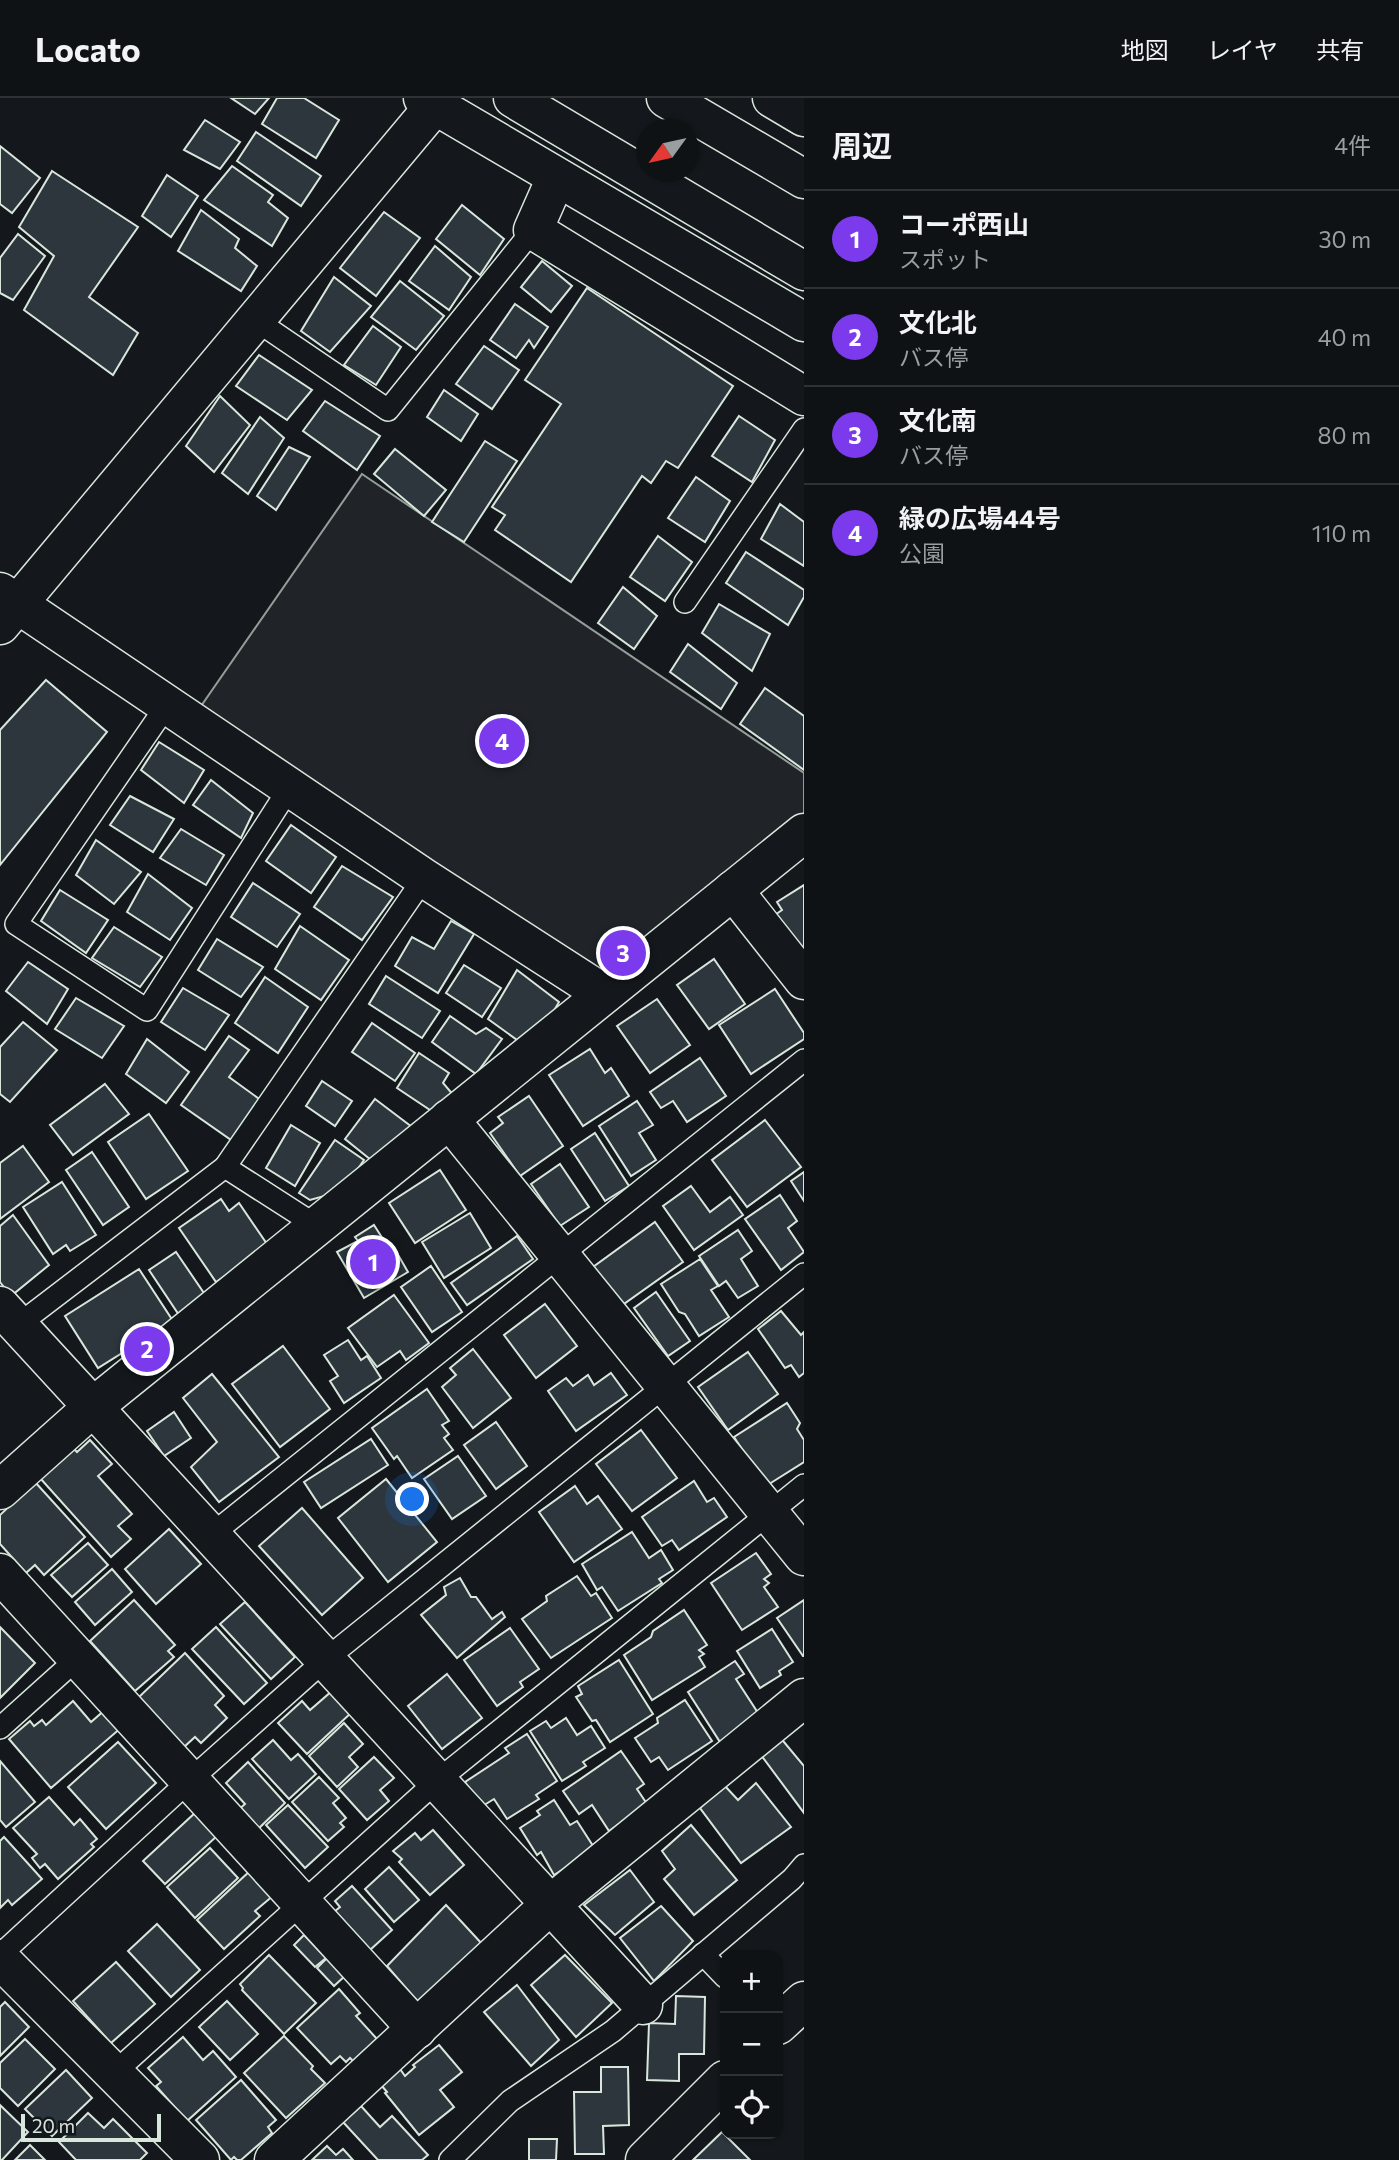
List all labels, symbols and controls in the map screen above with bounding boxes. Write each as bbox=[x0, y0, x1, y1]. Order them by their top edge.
text: Locato bbox=[35, 28, 141, 69]
text: 地図 bbox=[1121, 35, 1169, 64]
text: レイヤ bbox=[1207, 35, 1278, 64]
text: 共有 bbox=[1316, 35, 1364, 64]
north arrow bbox=[636, 119, 699, 182]
text: 周辺 bbox=[832, 126, 892, 163]
text: 4件 bbox=[1334, 131, 1371, 159]
text: コーポ西山 bbox=[899, 208, 1029, 239]
text: 1 bbox=[850, 225, 860, 253]
text: 30 m bbox=[1318, 225, 1371, 253]
text: スポット bbox=[899, 245, 991, 273]
text: 文化北 bbox=[899, 306, 977, 337]
text: 2 bbox=[848, 323, 862, 351]
text: 40 m bbox=[1318, 323, 1371, 351]
text: バス停 bbox=[899, 343, 968, 371]
text: 文化南 bbox=[899, 404, 977, 435]
text: 3 bbox=[848, 421, 862, 449]
text: 80 m bbox=[1318, 421, 1371, 449]
text: バス停 bbox=[899, 441, 968, 469]
text: 緑の広場44号 bbox=[899, 502, 1061, 533]
text: 4 bbox=[848, 519, 862, 547]
text: 110 m bbox=[1312, 519, 1371, 547]
text: 公園 bbox=[899, 539, 945, 567]
pin: 4 bbox=[479, 715, 525, 767]
pin: 3 bbox=[600, 927, 646, 979]
pin: 1 bbox=[350, 1236, 396, 1288]
pin: 2 bbox=[124, 1323, 170, 1375]
your location bbox=[395, 1482, 429, 1516]
map controls bbox=[720, 1950, 783, 2139]
button: + bbox=[720, 1950, 783, 2013]
button: − bbox=[720, 2013, 783, 2076]
button: locate bbox=[720, 2076, 783, 2139]
scale bar bbox=[21, 2111, 161, 2143]
text: 20 m bbox=[32, 2114, 75, 2137]

